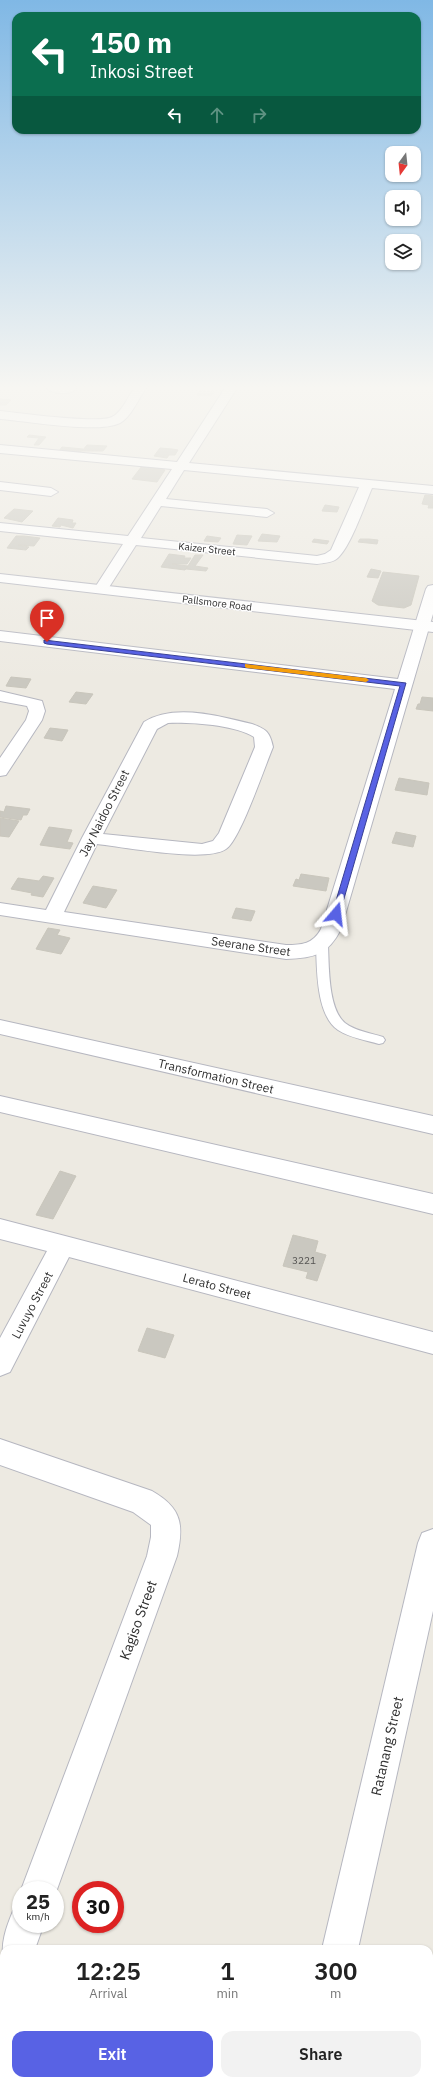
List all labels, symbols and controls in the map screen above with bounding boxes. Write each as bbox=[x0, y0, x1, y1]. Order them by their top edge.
text: 150 m bbox=[90, 24, 172, 61]
icon: left bbox=[24, 28, 76, 80]
text: Inkosi Street bbox=[90, 60, 194, 83]
icon: left bbox=[164, 104, 186, 126]
icon: ahead bbox=[206, 104, 228, 126]
icon: right bbox=[248, 104, 270, 126]
north arrow bbox=[385, 146, 421, 182]
map controls bbox=[385, 146, 421, 270]
button: sound bbox=[385, 190, 421, 226]
button: layers bbox=[385, 234, 421, 270]
street label: Kaizer Street bbox=[178, 540, 237, 559]
street label: Pallsmore Road bbox=[181, 592, 253, 614]
pin bbox=[30, 601, 64, 642]
icon: arrive bbox=[36, 607, 58, 629]
street label: Jay Naidoo Street bbox=[76, 767, 132, 859]
position arrow bbox=[315, 893, 357, 935]
street label: Seerane Street bbox=[210, 933, 292, 959]
street label: Transformation Street bbox=[157, 1055, 275, 1097]
house number: 3221 bbox=[292, 1254, 316, 1267]
street label: Luvuyo Street bbox=[8, 1269, 56, 1341]
street label: Lerato Street bbox=[181, 1270, 253, 1302]
street label: Kagiso Street bbox=[115, 1578, 161, 1662]
street label: Ratanang Street bbox=[367, 1695, 407, 1797]
speed limit sign: 30 bbox=[72, 1881, 124, 1933]
text: 25 bbox=[26, 1888, 50, 1915]
text: km/h bbox=[26, 1910, 50, 1923]
text: 12:25 bbox=[76, 1955, 141, 1987]
text: 1 bbox=[220, 1955, 235, 1987]
text: 300 bbox=[314, 1955, 357, 1987]
text: Arrival bbox=[89, 1985, 127, 2002]
text: min bbox=[217, 1985, 239, 2002]
text: m bbox=[330, 1985, 341, 2002]
button: Exit bbox=[12, 2031, 213, 2077]
button: Share bbox=[221, 2031, 421, 2077]

